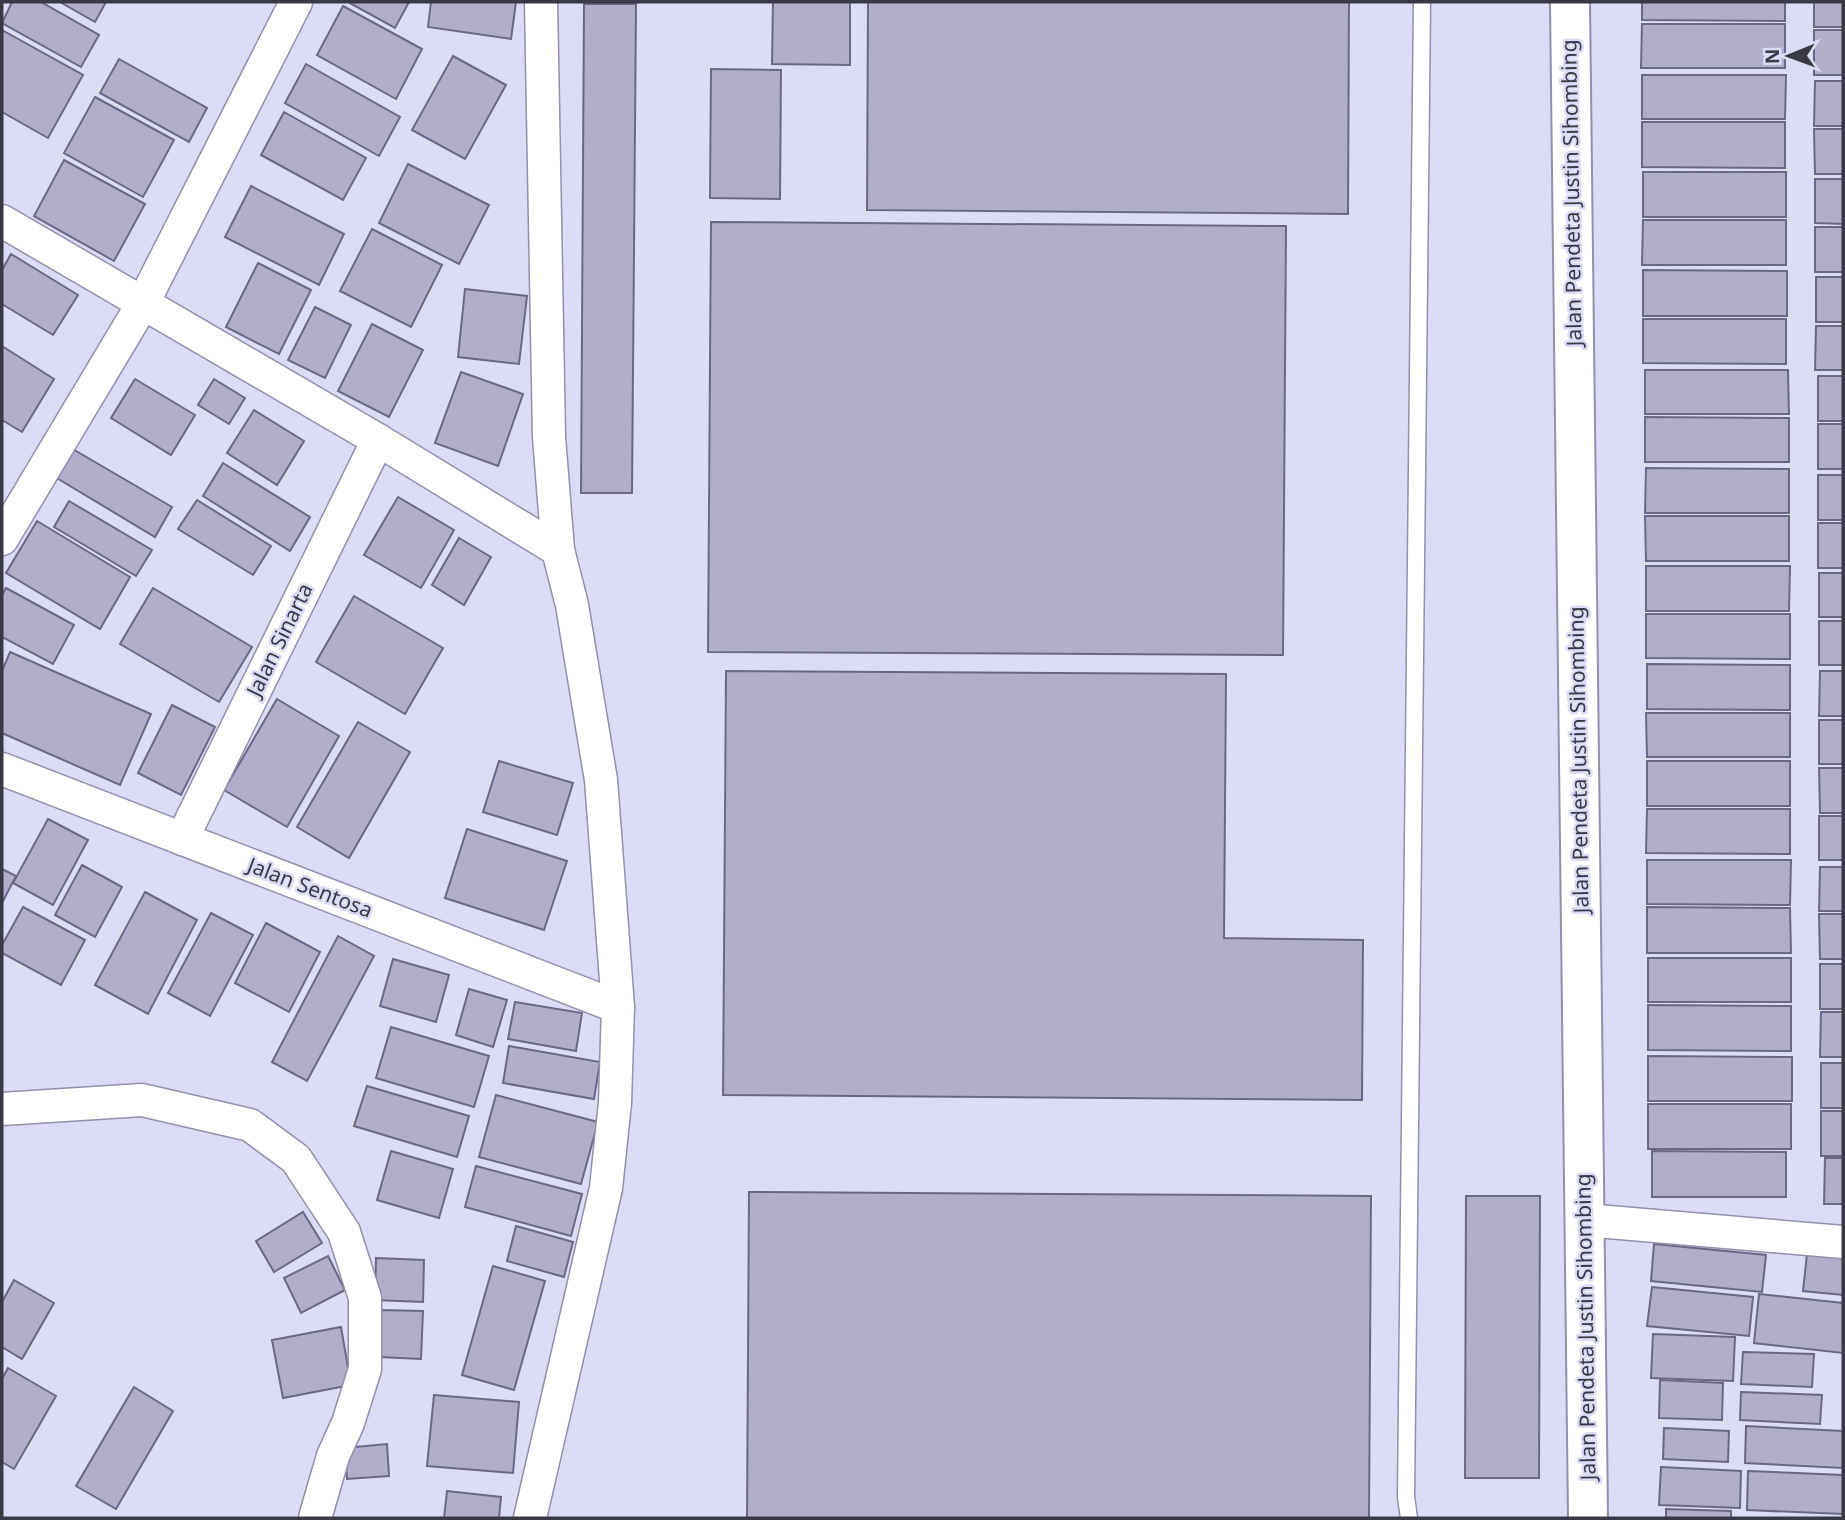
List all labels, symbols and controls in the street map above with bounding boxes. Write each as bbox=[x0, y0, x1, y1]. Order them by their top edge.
north arrow bbox=[1754, 21, 1824, 91]
street label: Jalan Pendeta Justin Sihombing bbox=[1554, 39, 1588, 349]
text: N bbox=[1759, 48, 1785, 64]
street label: Jalan Sinarta bbox=[239, 578, 319, 703]
street label: Jalan Pendeta Justin Sihombing bbox=[1561, 606, 1595, 916]
street label: Jalan Sentosa bbox=[242, 850, 377, 924]
street label: Jalan Pendeta Justin Sihombing bbox=[1568, 1173, 1602, 1483]

